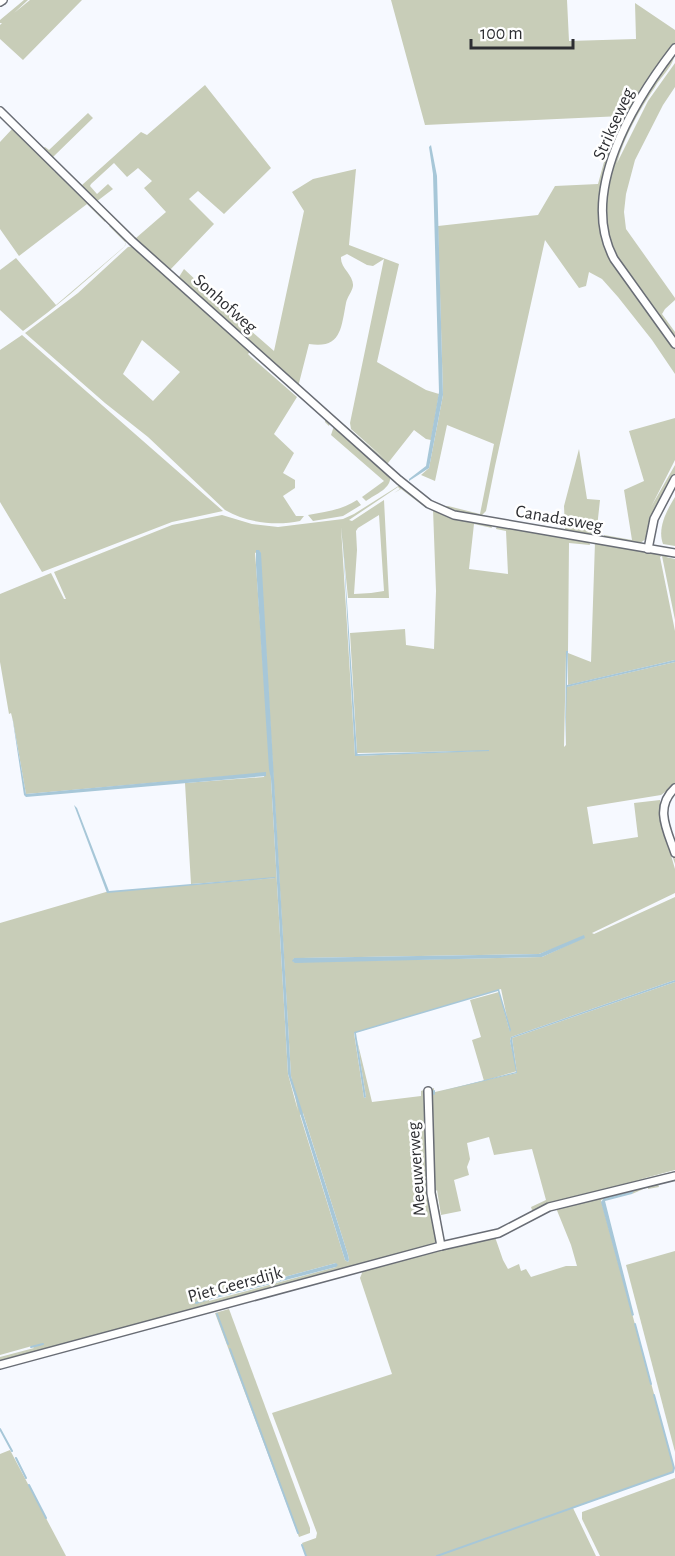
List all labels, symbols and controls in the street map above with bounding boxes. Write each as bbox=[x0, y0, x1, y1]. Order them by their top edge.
scale bar bbox=[471, 12, 573, 50]
text: 100 m bbox=[480, 25, 523, 43]
street label: Strikseweg bbox=[590, 85, 638, 163]
street label: Sonhofweg bbox=[190, 271, 260, 337]
street label: Canadasweg bbox=[514, 502, 604, 536]
street label: Meeuwerweg bbox=[405, 1121, 429, 1217]
street label: Piet Geersdijk bbox=[186, 1264, 285, 1306]

